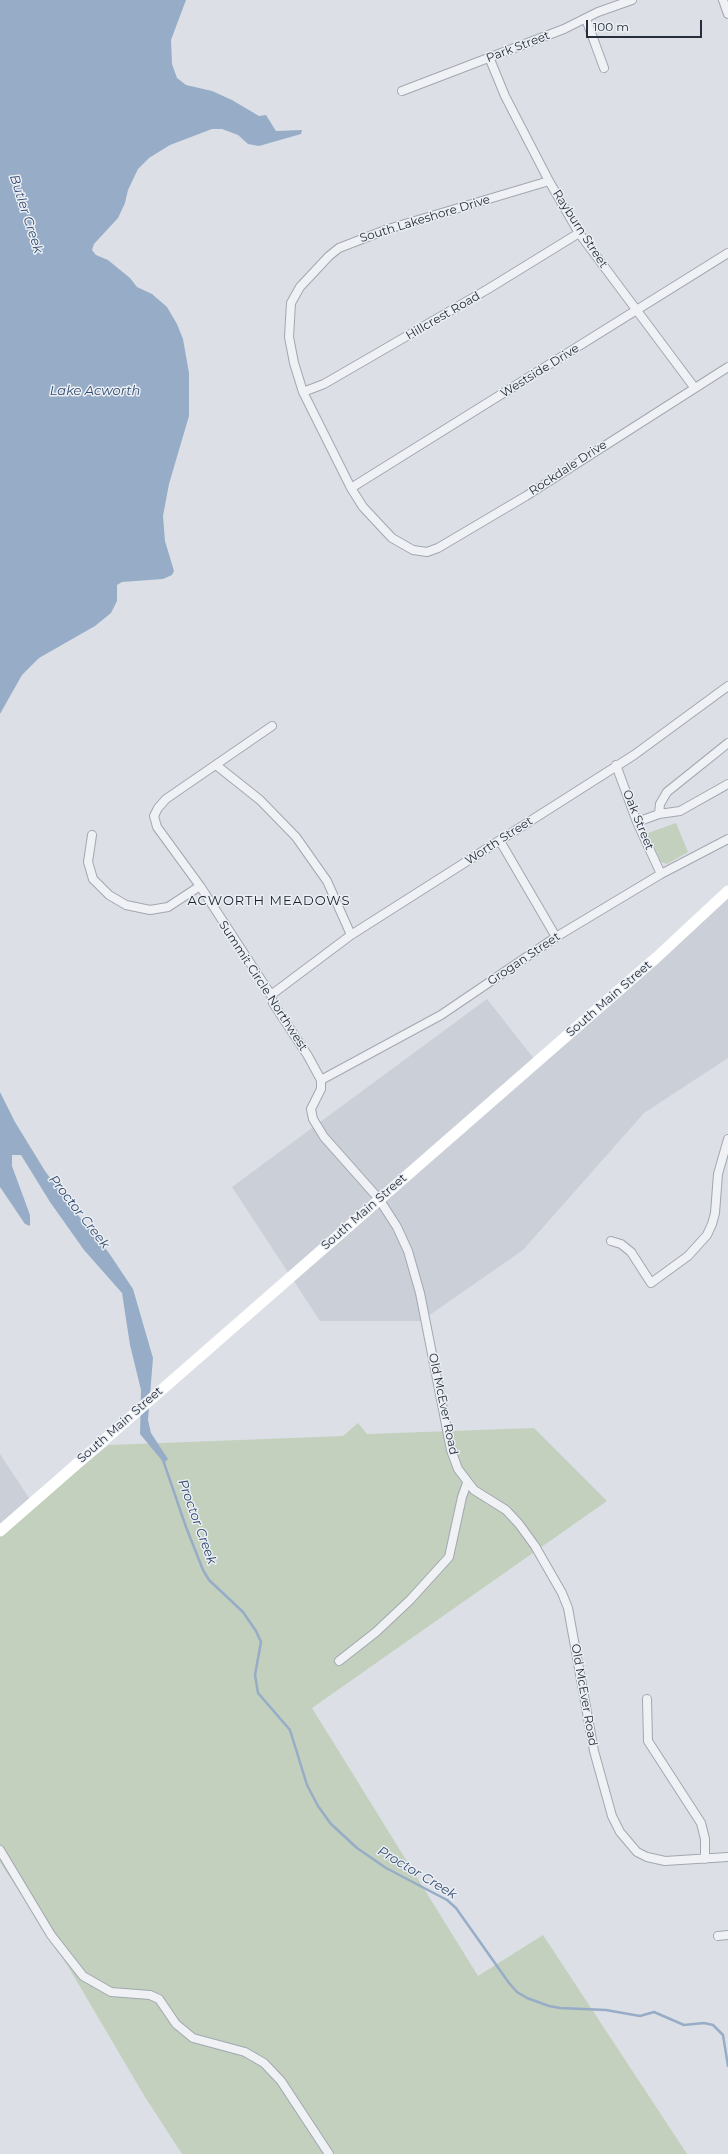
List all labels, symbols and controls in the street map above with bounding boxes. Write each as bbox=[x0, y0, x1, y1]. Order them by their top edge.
scale bar bbox=[588, 12, 704, 38]
text: 100 m bbox=[593, 19, 629, 34]
street label: Park Street bbox=[484, 28, 552, 66]
water label: Butler Creek bbox=[6, 173, 46, 255]
street label: Rayburn Street bbox=[549, 187, 611, 271]
street label: South Lakeshore Drive bbox=[358, 192, 492, 246]
street label: Hillcrest Road bbox=[403, 289, 483, 343]
street label: Westside Drive bbox=[498, 341, 582, 401]
water label: Lake Acworth bbox=[50, 383, 140, 399]
street label: Rockdale Drive bbox=[526, 437, 610, 499]
street label: Oak Street bbox=[619, 788, 657, 852]
street label: Worth Street bbox=[463, 814, 535, 868]
district label: ACWORTH MEADOWS bbox=[187, 893, 351, 909]
street label: Summit Circle Northwest bbox=[216, 918, 310, 1054]
street label: Grogan Street bbox=[485, 929, 563, 989]
street label: South Main Street bbox=[563, 958, 655, 1040]
street label: South Main Street bbox=[318, 1171, 410, 1253]
water label: Proctor Creek bbox=[45, 1172, 113, 1252]
street label: Old McEver Road bbox=[425, 1352, 461, 1456]
street label: South Main Street bbox=[74, 1384, 166, 1466]
water label: Proctor Creek bbox=[174, 1477, 220, 1567]
street label: Old McEver Road bbox=[568, 1643, 600, 1747]
water label: Proctor Creek bbox=[375, 1843, 459, 1903]

